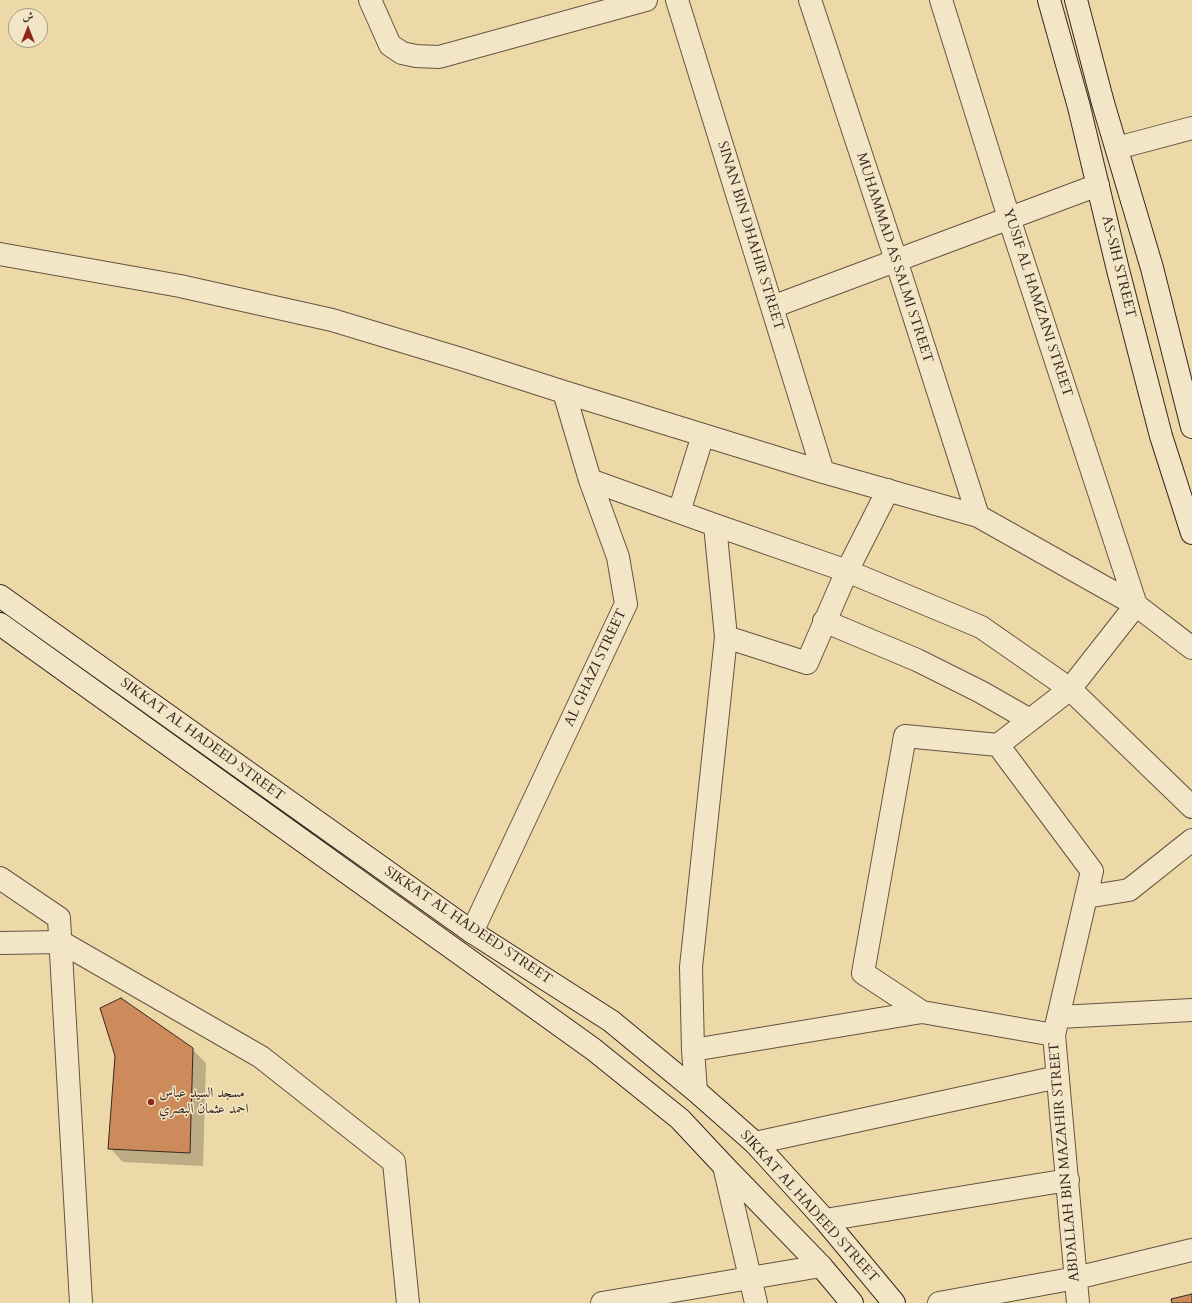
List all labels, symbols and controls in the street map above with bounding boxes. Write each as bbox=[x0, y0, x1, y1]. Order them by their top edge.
north arrow bbox=[8, 8, 48, 48]
text: ش bbox=[23, 9, 33, 24]
street label: SINAN BIN DHAHIR STREET bbox=[713, 139, 787, 333]
street label: MUHAMMAD AS SALMI STREET bbox=[852, 151, 936, 365]
street label: YUSIF AL HAMZANI STREET bbox=[999, 207, 1075, 399]
street label: AS-SIH STREET bbox=[1097, 214, 1139, 320]
street label: AL GHAZI STREET bbox=[561, 606, 631, 730]
street label: SIKKAT AL HADEED STREET bbox=[117, 675, 287, 805]
street label: SIKKAT AL HADEED STREET bbox=[381, 863, 555, 989]
street label: ABDALLAH BIN MAZAHIR STREET bbox=[1046, 1041, 1084, 1283]
place label: مسجد السيد عباس احمد عثمان البصري bbox=[159, 1086, 249, 1118]
marker: مسجد السيد عباس احمد عثمان البصري bbox=[146, 1097, 156, 1107]
street label: SIKKAT AL HADEED STREET bbox=[736, 1128, 882, 1286]

